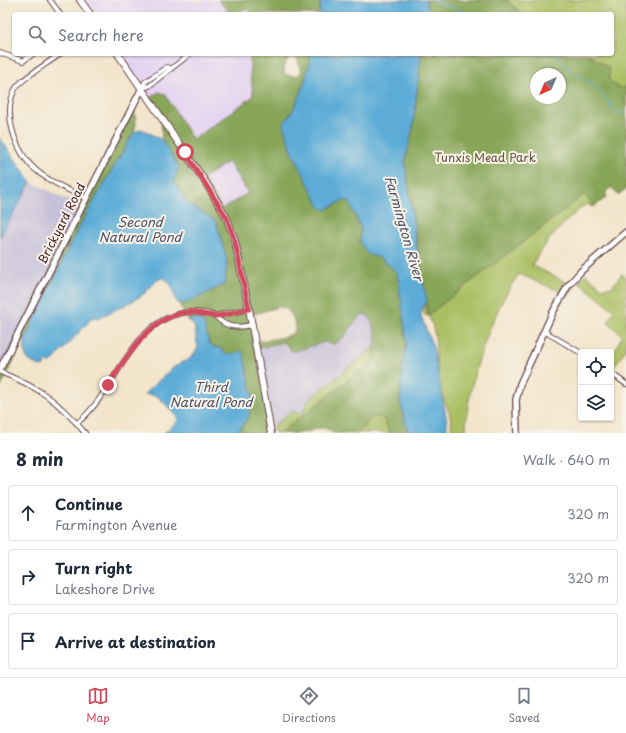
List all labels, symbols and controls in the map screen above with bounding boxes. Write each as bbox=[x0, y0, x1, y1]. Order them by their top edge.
search box bbox=[12, 12, 614, 56]
icon: search bbox=[26, 23, 48, 45]
text: Search here bbox=[58, 23, 144, 46]
north arrow bbox=[530, 68, 566, 104]
route start bbox=[176, 143, 194, 161]
park label: Tunxis Mead Park bbox=[434, 148, 536, 166]
water label: Farmington River bbox=[381, 173, 430, 285]
street label: Brickyard Road bbox=[33, 179, 89, 267]
water label: Second Natural Pond bbox=[99, 212, 184, 246]
map controls bbox=[578, 349, 614, 421]
button: locate bbox=[578, 349, 614, 385]
route end bbox=[99, 376, 117, 394]
water label: Third Natural Pond bbox=[170, 377, 255, 411]
button: layers bbox=[578, 385, 614, 421]
text: 8 min bbox=[16, 446, 64, 472]
text: Walk · 640 m bbox=[523, 450, 610, 469]
text: Continue bbox=[55, 492, 123, 515]
icon: ahead bbox=[17, 502, 39, 524]
text: 320 m bbox=[567, 504, 609, 523]
text: Farmington Avenue bbox=[55, 515, 177, 534]
text: Turn right bbox=[55, 556, 132, 579]
icon: right bbox=[17, 566, 39, 588]
text: 320 m bbox=[567, 568, 609, 587]
text: Lakeshore Drive bbox=[55, 579, 155, 598]
icon: arrive bbox=[17, 630, 39, 652]
text: Arrive at destination bbox=[55, 630, 216, 653]
tab: Map bbox=[86, 685, 110, 726]
tab: Directions bbox=[282, 685, 336, 726]
tab: Saved bbox=[508, 685, 540, 726]

